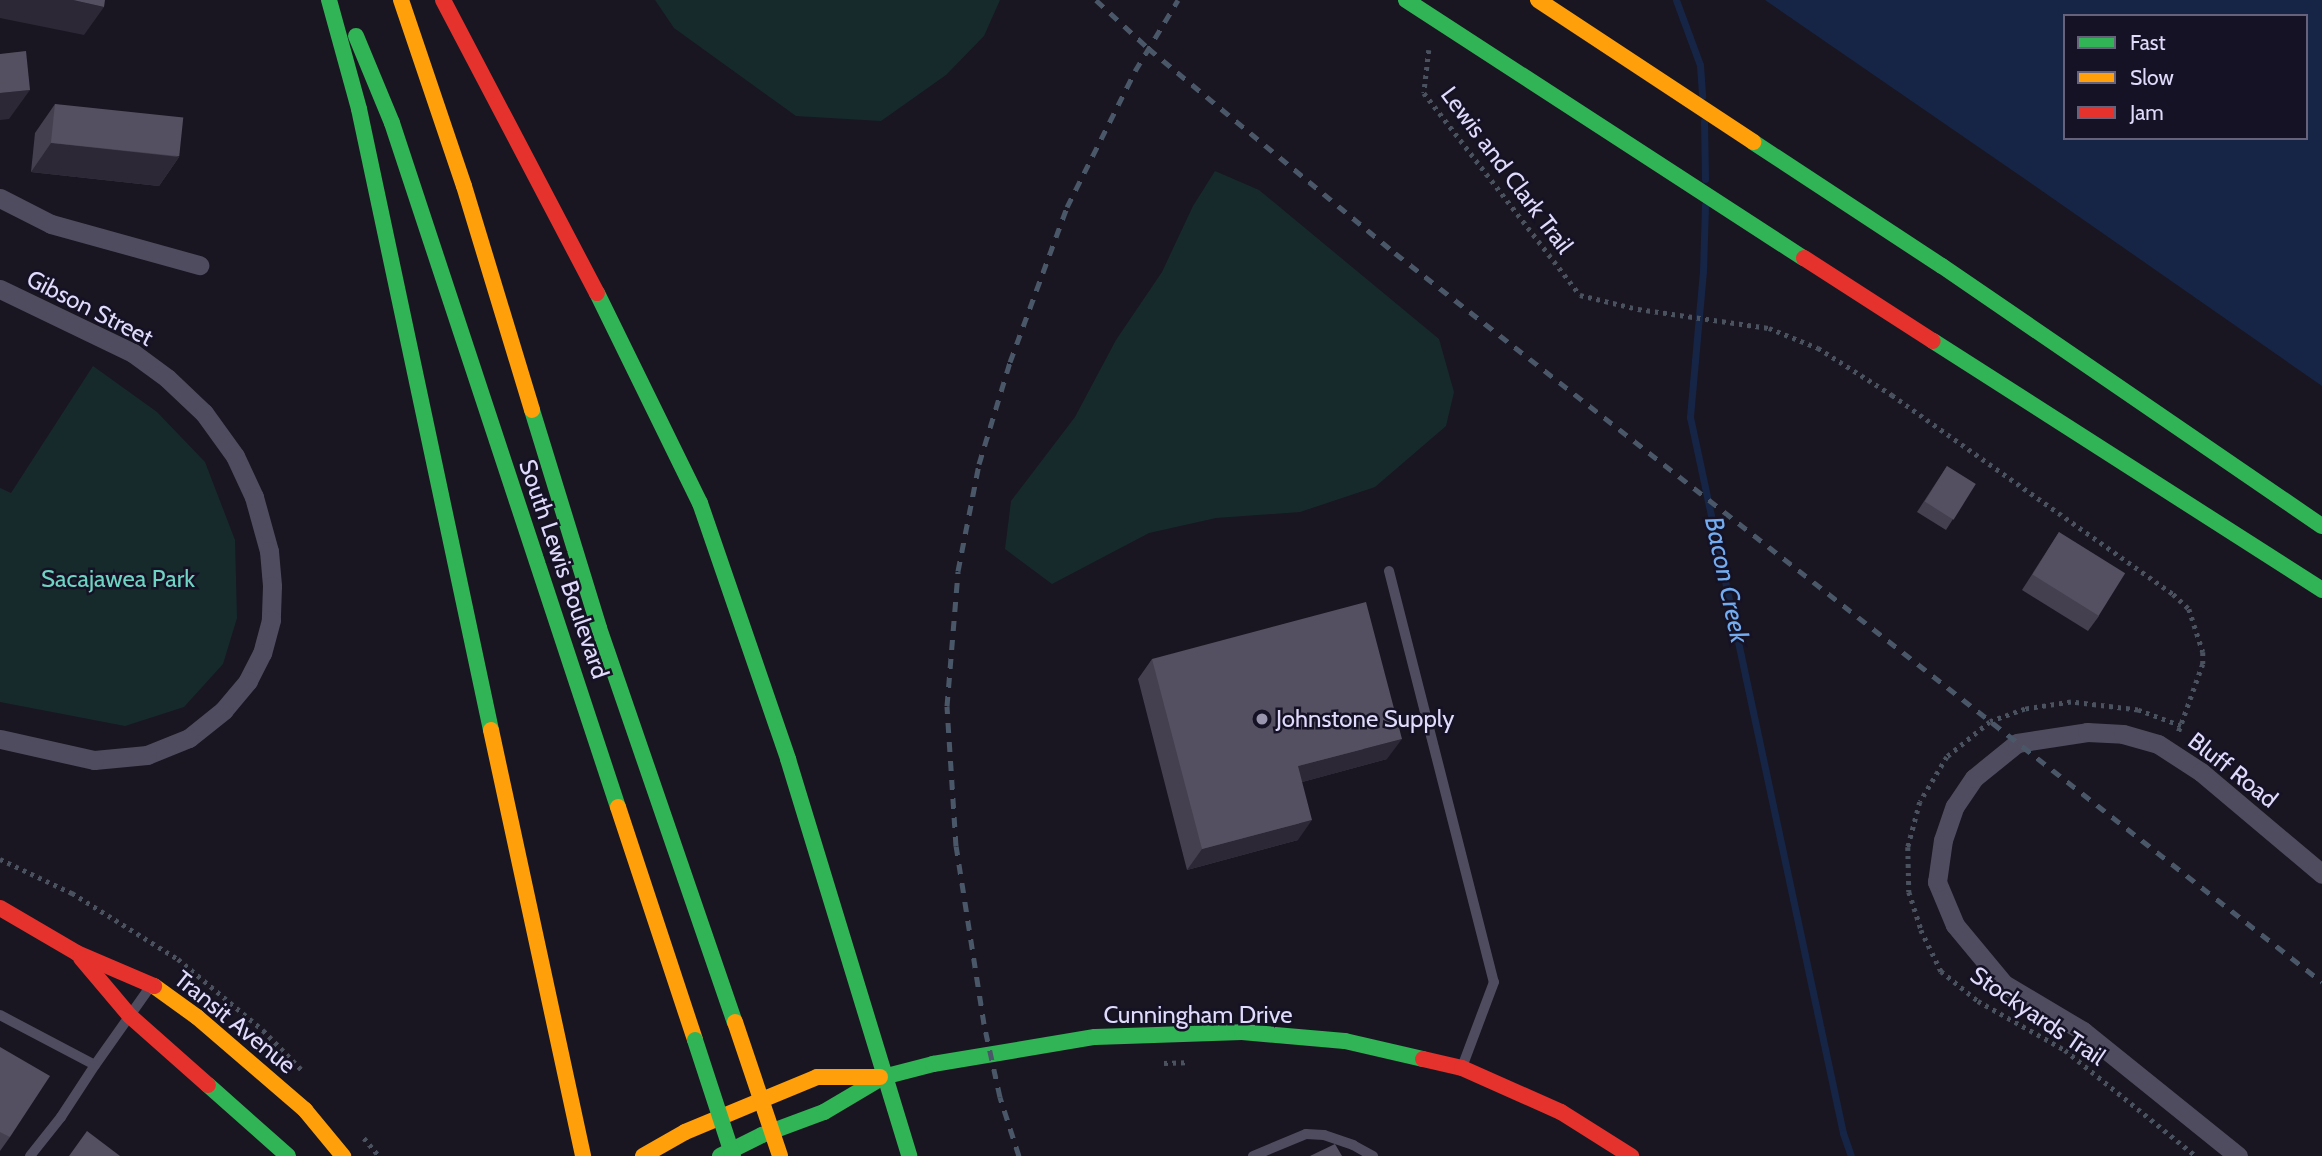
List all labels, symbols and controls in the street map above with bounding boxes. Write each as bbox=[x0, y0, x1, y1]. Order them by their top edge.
legend bbox=[2063, 14, 2308, 140]
text: Fast bbox=[2130, 30, 2166, 55]
text: Slow bbox=[2130, 65, 2174, 90]
street label: Lewis and Clark Trail bbox=[1435, 81, 1579, 259]
text: Jam bbox=[2130, 100, 2164, 125]
street label: Gibson Street bbox=[22, 264, 158, 352]
street label: South Lewis Boulevard bbox=[513, 456, 615, 682]
water label: Bacon Creek bbox=[1697, 514, 1755, 646]
park label: Sacajawea Park bbox=[41, 565, 195, 593]
place label: Johnstone Supply bbox=[1276, 705, 1454, 733]
marker: Johnstone Supply bbox=[1254, 711, 1270, 727]
street label: Bluff Road bbox=[2182, 726, 2284, 814]
street label: Stockyards Trail bbox=[1965, 960, 2111, 1072]
street label: Transit Avenue bbox=[169, 964, 301, 1080]
street label: Cunningham Drive bbox=[1103, 1001, 1293, 1029]

